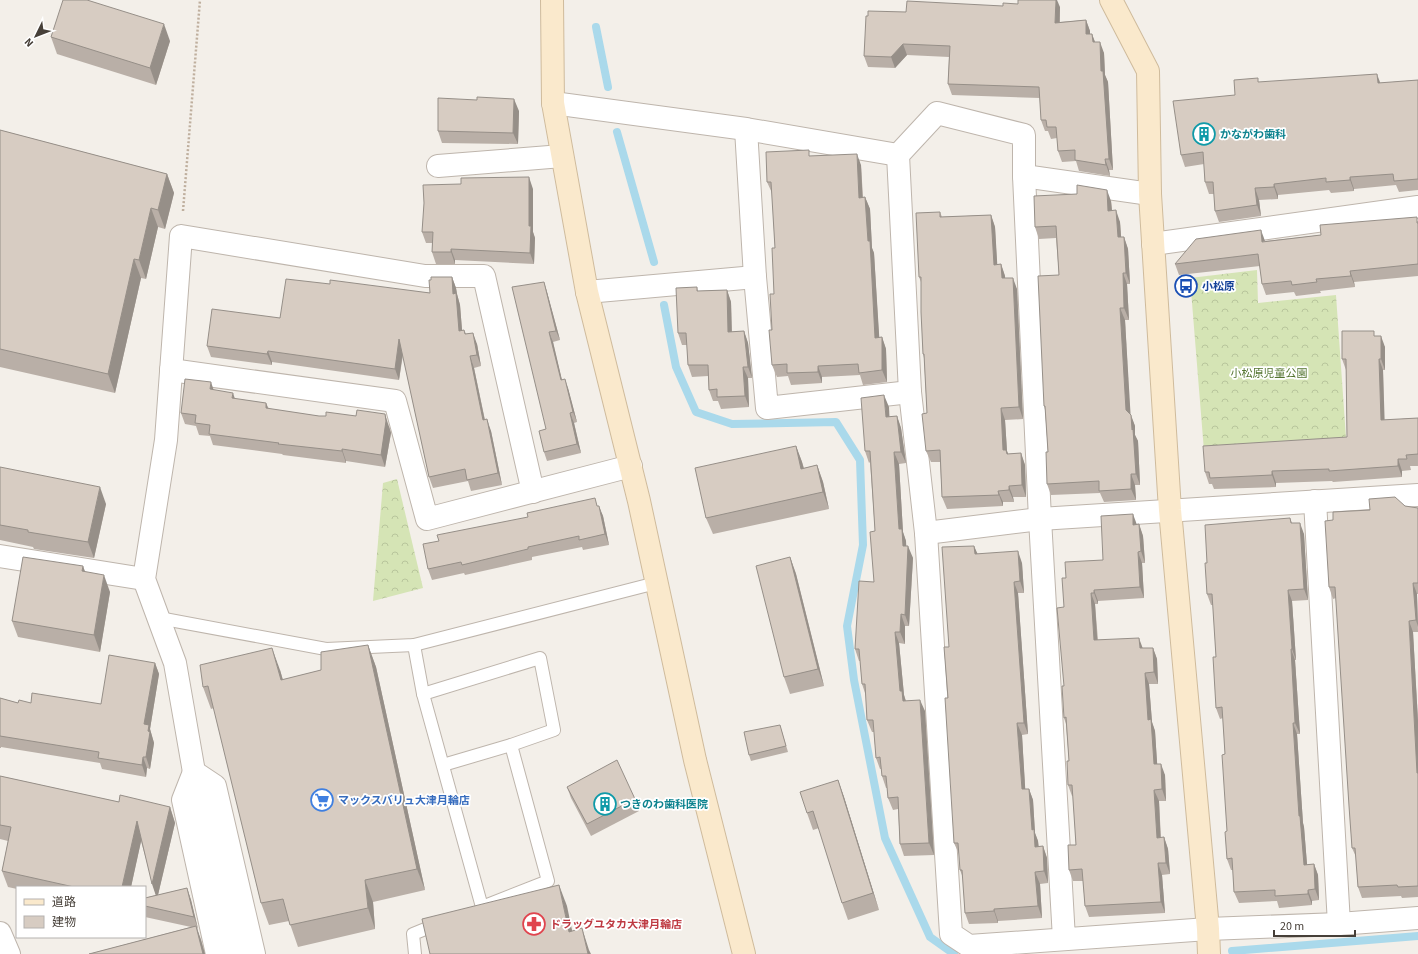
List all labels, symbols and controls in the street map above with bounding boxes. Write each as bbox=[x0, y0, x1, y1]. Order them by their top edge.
north arrow bbox=[16, 16, 56, 56]
text: N bbox=[21, 35, 37, 50]
building icon: かながわ歯科 bbox=[1191, 121, 1217, 147]
place label: かながわ歯科 bbox=[1220, 127, 1286, 142]
bus stop icon: 小松原 bbox=[1173, 273, 1199, 299]
place label: 小松原 bbox=[1202, 279, 1235, 294]
park label: 小松原児童公園 bbox=[1231, 366, 1308, 381]
supermarket icon: マックスバリュ大津月輪店 bbox=[309, 787, 335, 813]
building icon: つきのわ歯科医院 bbox=[592, 791, 618, 817]
place label: マックスバリュ大津月輪店 bbox=[338, 793, 470, 808]
place label: つきのわ歯科医院 bbox=[620, 797, 708, 812]
legend bbox=[16, 886, 146, 938]
text: 道路 bbox=[52, 894, 76, 911]
pharmacy icon: ドラッグユタカ大津月輪店 bbox=[521, 911, 547, 937]
scale bar bbox=[1274, 912, 1355, 938]
text: 建物 bbox=[52, 914, 76, 931]
place label: ドラッグユタカ大津月輪店 bbox=[550, 917, 682, 932]
text: 20 m bbox=[1280, 918, 1304, 935]

